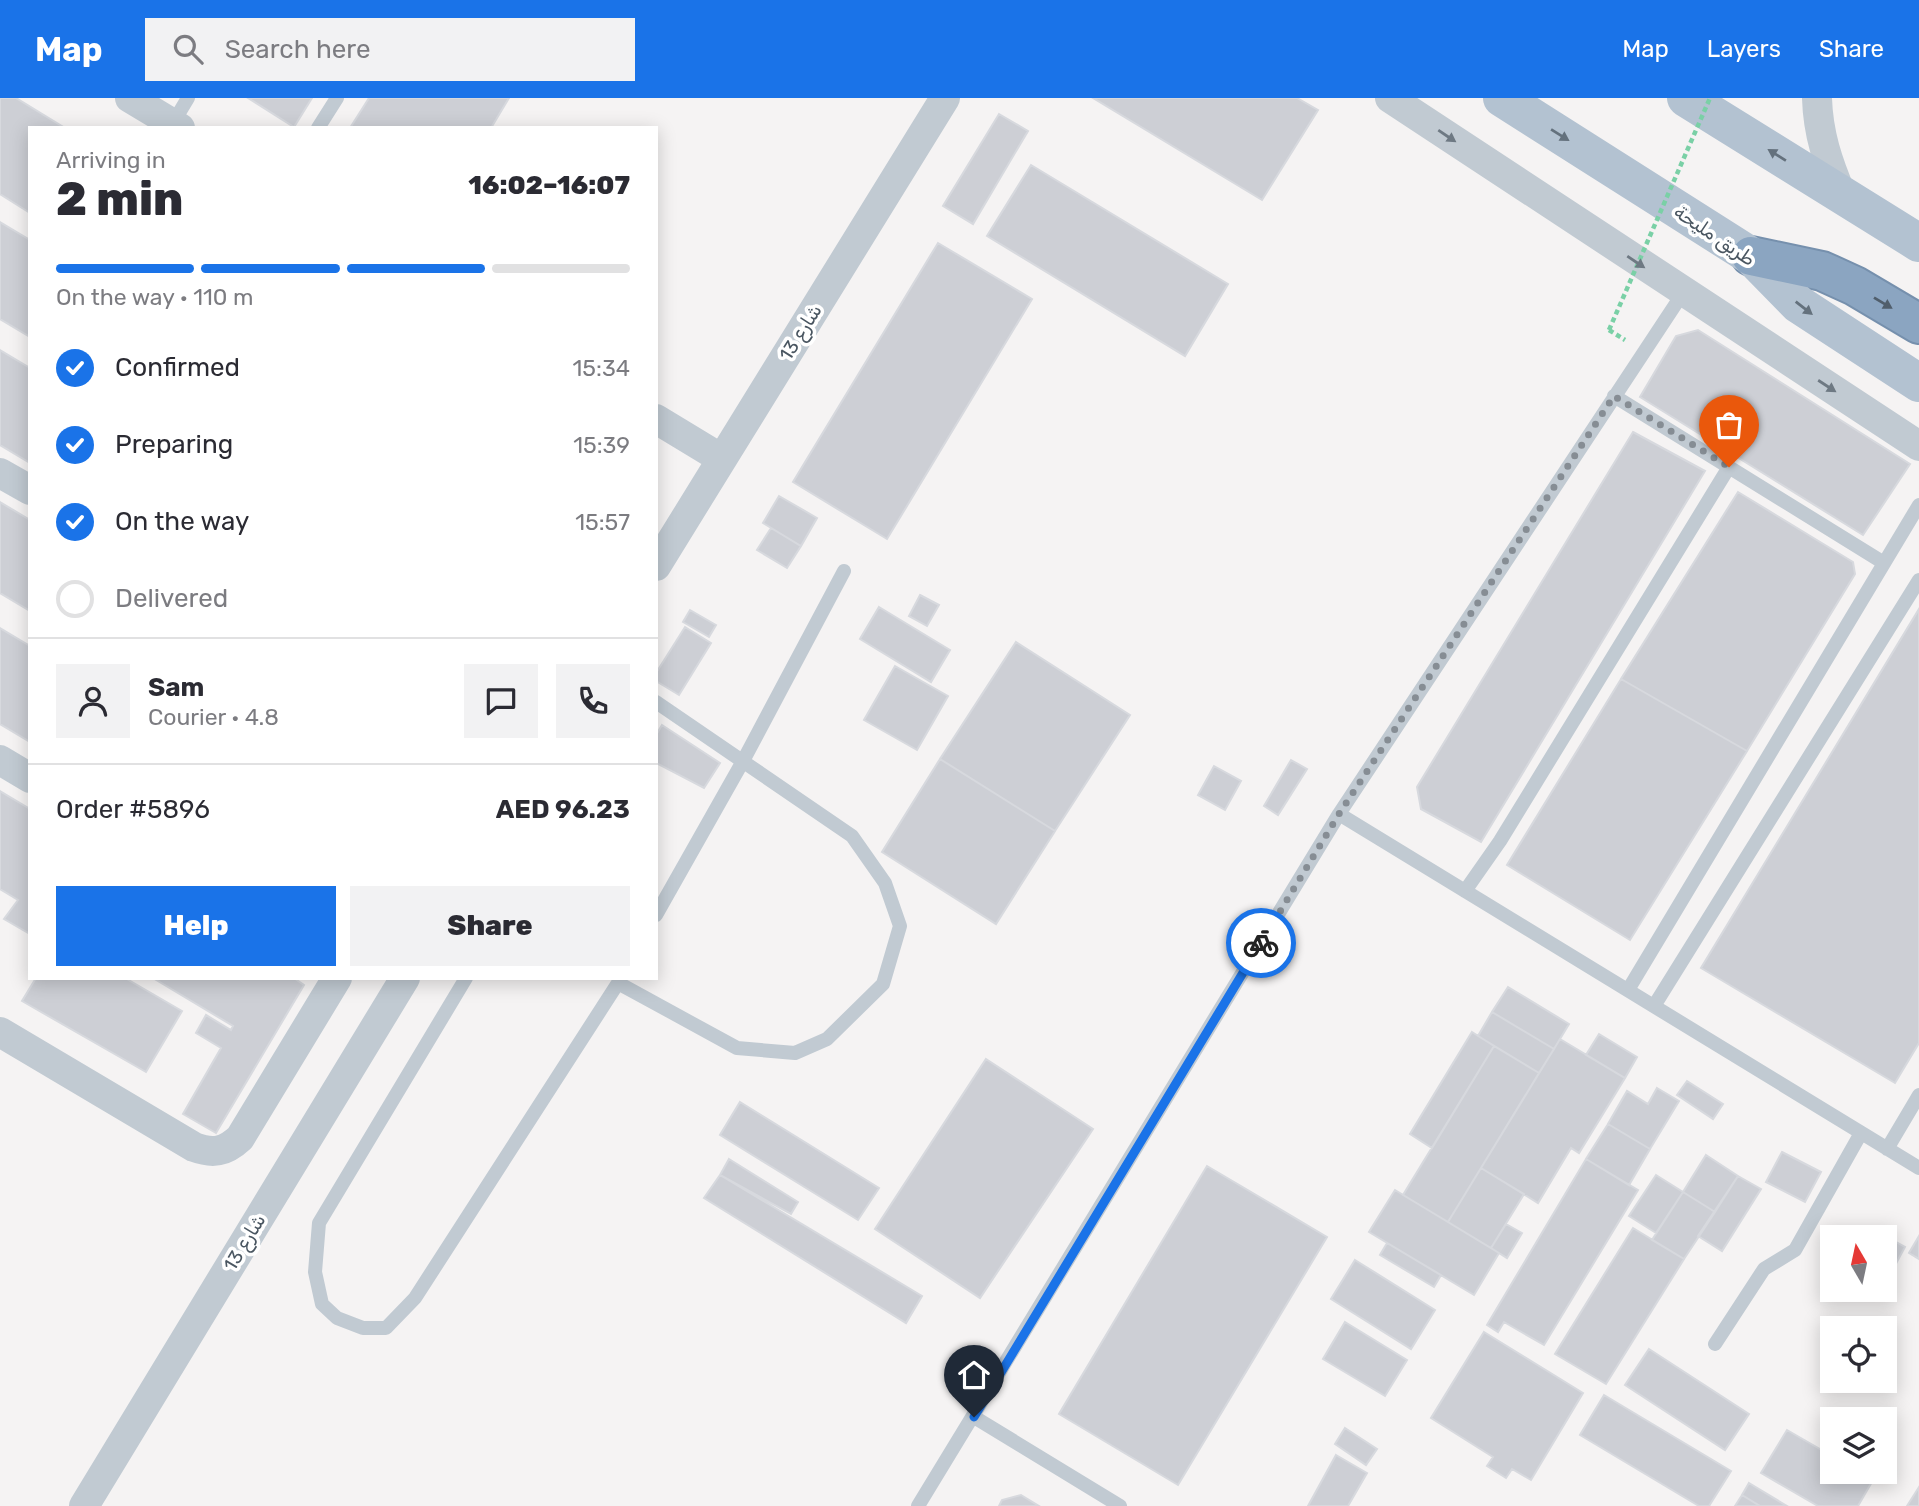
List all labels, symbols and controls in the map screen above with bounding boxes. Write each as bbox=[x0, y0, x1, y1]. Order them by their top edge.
search box bbox=[145, 18, 635, 81]
text: Map bbox=[35, 30, 103, 69]
icon: search bbox=[169, 30, 207, 68]
text: Search here bbox=[225, 34, 370, 65]
text: Map bbox=[1622, 35, 1669, 63]
text: Layers bbox=[1707, 35, 1781, 63]
text: Share bbox=[1819, 35, 1884, 63]
one-way arrow bbox=[1550, 128, 1570, 141]
one-way arrow bbox=[1437, 129, 1456, 142]
text: Arriving in bbox=[56, 146, 166, 174]
one-way arrow bbox=[1768, 149, 1787, 162]
text: 16:02–16:07 bbox=[468, 170, 630, 201]
text: 2 min bbox=[56, 172, 183, 227]
street label: طريق مليحة bbox=[1670, 200, 1760, 271]
one-way arrow bbox=[1626, 255, 1646, 268]
text: On the way · 110 m bbox=[56, 283, 254, 311]
one-way arrow bbox=[1874, 296, 1893, 309]
street label: شارع 13 bbox=[774, 300, 828, 366]
one-way arrow bbox=[1795, 301, 1813, 316]
icon: check bbox=[56, 349, 94, 387]
text: Confirmed bbox=[115, 352, 240, 383]
text: 15:34 bbox=[573, 354, 630, 382]
one-way arrow bbox=[1817, 379, 1836, 392]
pin bbox=[1699, 395, 1759, 467]
icon: bag bbox=[1710, 406, 1748, 444]
icon: check bbox=[56, 426, 94, 464]
text: Preparing bbox=[115, 429, 233, 460]
text: 15:39 bbox=[573, 431, 630, 459]
icon: check bbox=[56, 503, 94, 541]
text: On the way bbox=[115, 506, 249, 537]
text: 15:57 bbox=[575, 508, 630, 536]
text: Delivered bbox=[115, 583, 228, 614]
button: person bbox=[56, 664, 130, 738]
button: chat bbox=[464, 664, 538, 738]
button: phone bbox=[556, 664, 630, 738]
text: Sam bbox=[148, 672, 204, 703]
text: Courier · 4.8 bbox=[148, 703, 279, 731]
text: Order #5896 bbox=[56, 794, 210, 825]
text: AED 96.23 bbox=[496, 794, 630, 825]
button: Help bbox=[56, 886, 336, 966]
button: Share bbox=[350, 886, 630, 966]
courier bbox=[1226, 908, 1296, 978]
icon: bike bbox=[1242, 924, 1280, 962]
street label: شارع 13 bbox=[219, 1210, 272, 1276]
north arrow bbox=[1820, 1225, 1897, 1302]
map controls bbox=[1820, 1225, 1897, 1484]
button: locate bbox=[1820, 1316, 1897, 1393]
pin bbox=[944, 1345, 1004, 1417]
icon: home bbox=[955, 1356, 993, 1394]
button: layers bbox=[1820, 1407, 1897, 1484]

